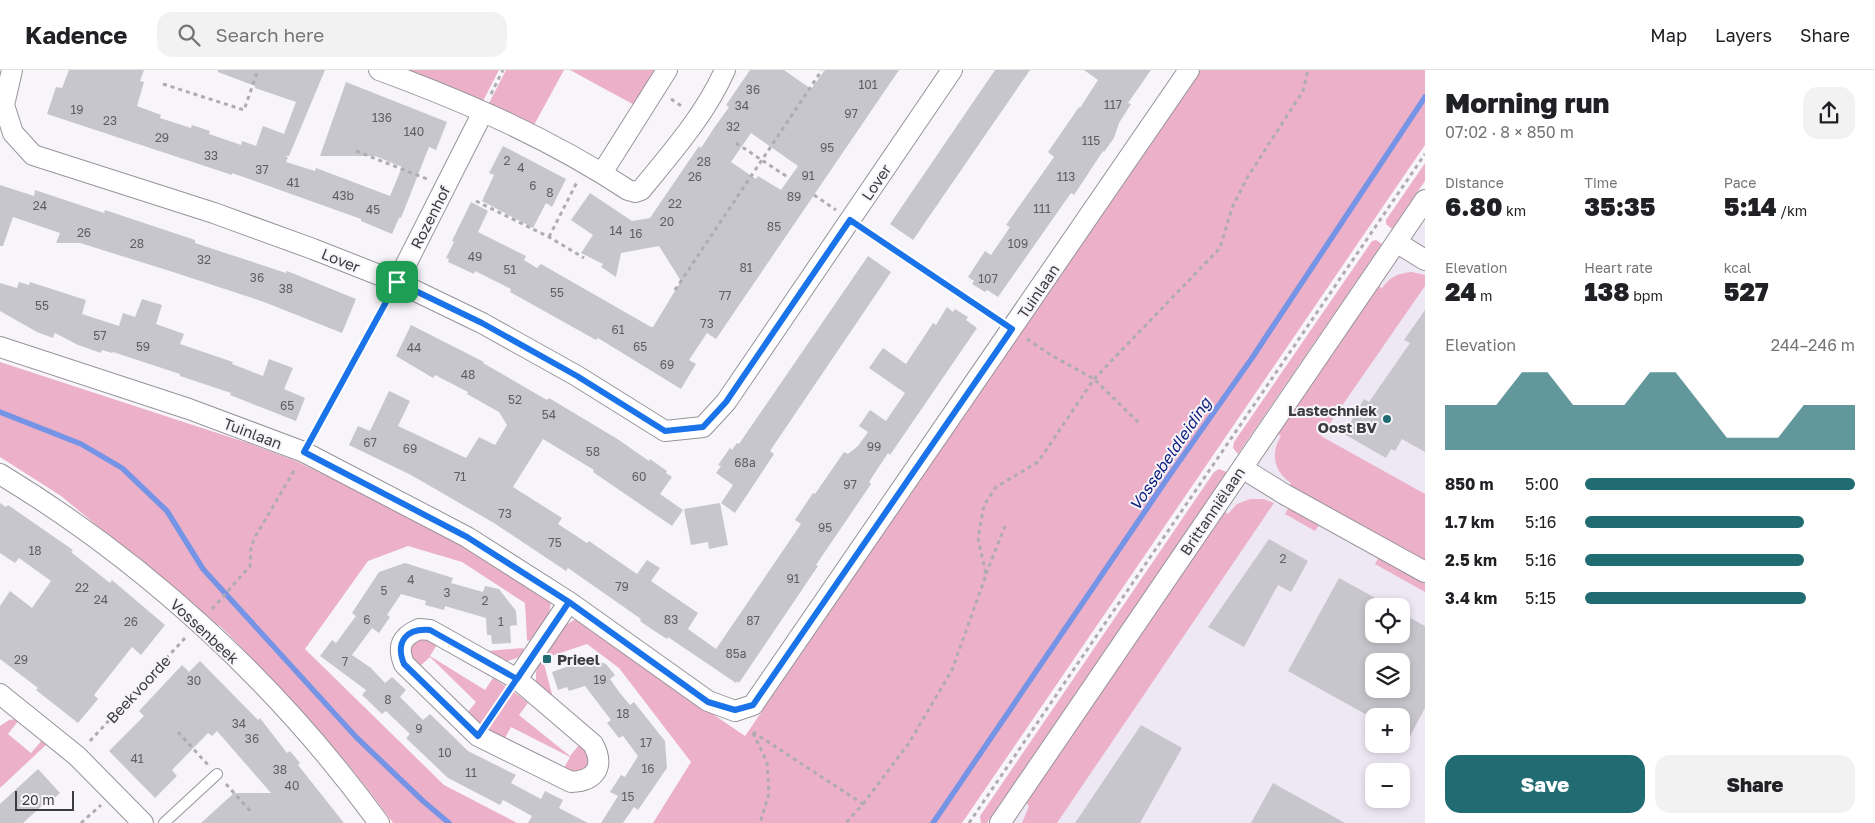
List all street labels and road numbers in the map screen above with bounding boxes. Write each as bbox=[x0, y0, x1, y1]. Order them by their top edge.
street label: Lover bbox=[857, 160, 895, 204]
street label: Rozenhof bbox=[407, 182, 454, 251]
street label: Lover bbox=[319, 244, 363, 276]
street label: Tuinlaan bbox=[1013, 261, 1063, 321]
street label: Tuinlaan bbox=[221, 414, 285, 452]
street label: Brittanniëlaan bbox=[1176, 464, 1248, 558]
street label: Vossenbeek bbox=[167, 595, 243, 668]
street label: Beekvoorde bbox=[102, 651, 174, 727]

